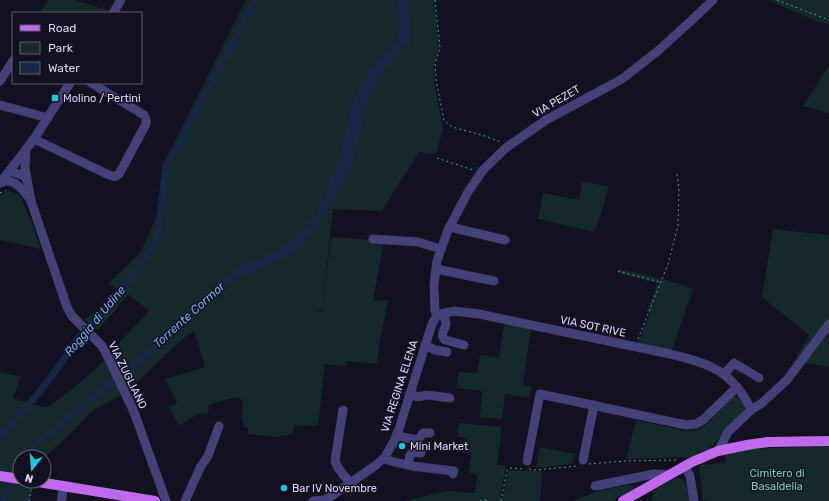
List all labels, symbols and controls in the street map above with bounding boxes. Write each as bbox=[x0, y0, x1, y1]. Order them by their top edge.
legend bbox=[12, 12, 142, 84]
text: Road bbox=[48, 21, 76, 35]
text: Park bbox=[48, 41, 74, 55]
text: Water bbox=[48, 61, 80, 75]
street label: VIA PEZET bbox=[530, 82, 583, 120]
place label: Molino / Pertini bbox=[63, 92, 141, 105]
marker: Molino / Pertini bbox=[50, 93, 60, 103]
water label: Torrente Cormor bbox=[150, 279, 228, 351]
water label: Roggia di Udine bbox=[62, 283, 129, 359]
street label: VIA SOT RIVE bbox=[559, 313, 627, 340]
street label: VIA REGINA ELENA bbox=[378, 338, 421, 434]
street label: VIA ZUGLIANO bbox=[106, 339, 149, 411]
place label: Mini Market bbox=[410, 440, 469, 453]
marker: Mini Market bbox=[397, 441, 407, 451]
north arrow bbox=[12, 449, 52, 489]
park label: Cimitero di Basaldella bbox=[749, 467, 805, 493]
text: N bbox=[23, 471, 35, 485]
place label: Bar IV Novembre bbox=[292, 482, 377, 495]
marker: Bar IV Novembre bbox=[279, 483, 289, 493]

